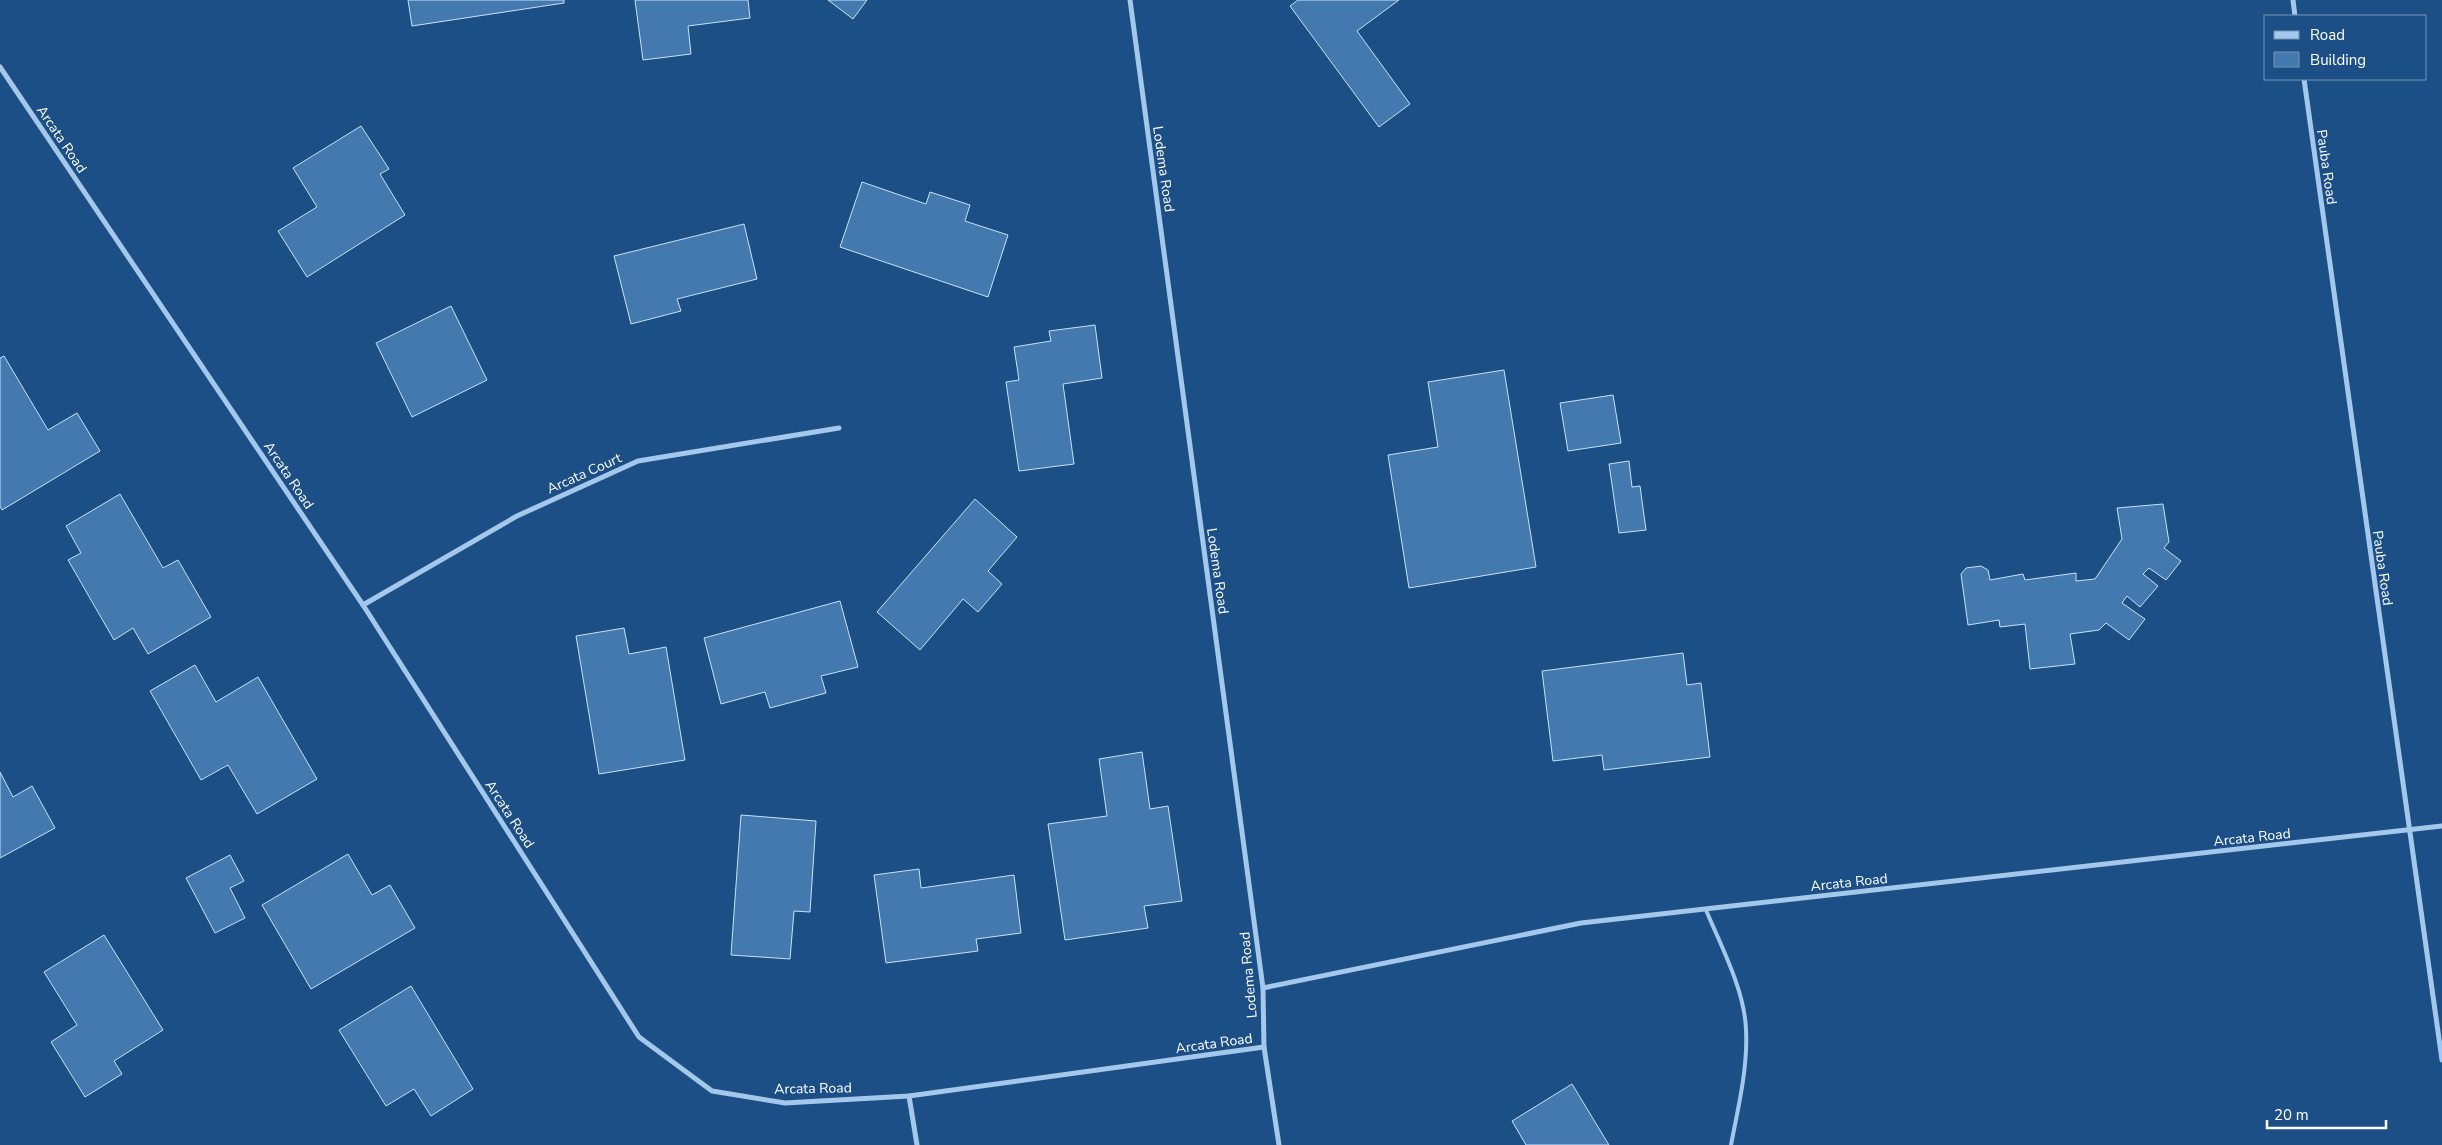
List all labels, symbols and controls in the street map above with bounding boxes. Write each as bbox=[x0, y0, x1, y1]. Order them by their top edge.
legend bbox=[2264, 15, 2427, 80]
text: Road bbox=[2310, 25, 2345, 45]
text: Building bbox=[2310, 50, 2366, 70]
street label: Arcata Road bbox=[32, 102, 91, 177]
street label: Lodema Road bbox=[1148, 125, 1179, 213]
street label: Pauba Road bbox=[2312, 128, 2341, 206]
street label: Arcata Road bbox=[259, 438, 318, 513]
street label: Arcata Court bbox=[544, 449, 625, 498]
street label: Lodema Road bbox=[1202, 527, 1233, 615]
street label: Pauba Road bbox=[2368, 529, 2397, 607]
street label: Arcata Road bbox=[481, 777, 539, 852]
street label: Arcata Road bbox=[2213, 824, 2292, 851]
street label: Arcata Road bbox=[1810, 869, 1889, 896]
street label: Lodema Road bbox=[1235, 931, 1262, 1019]
street label: Arcata Road bbox=[1174, 1029, 1254, 1058]
street label: Arcata Road bbox=[774, 1078, 852, 1099]
scale bar bbox=[2267, 1098, 2386, 1130]
text: 20 m bbox=[2274, 1105, 2309, 1125]

